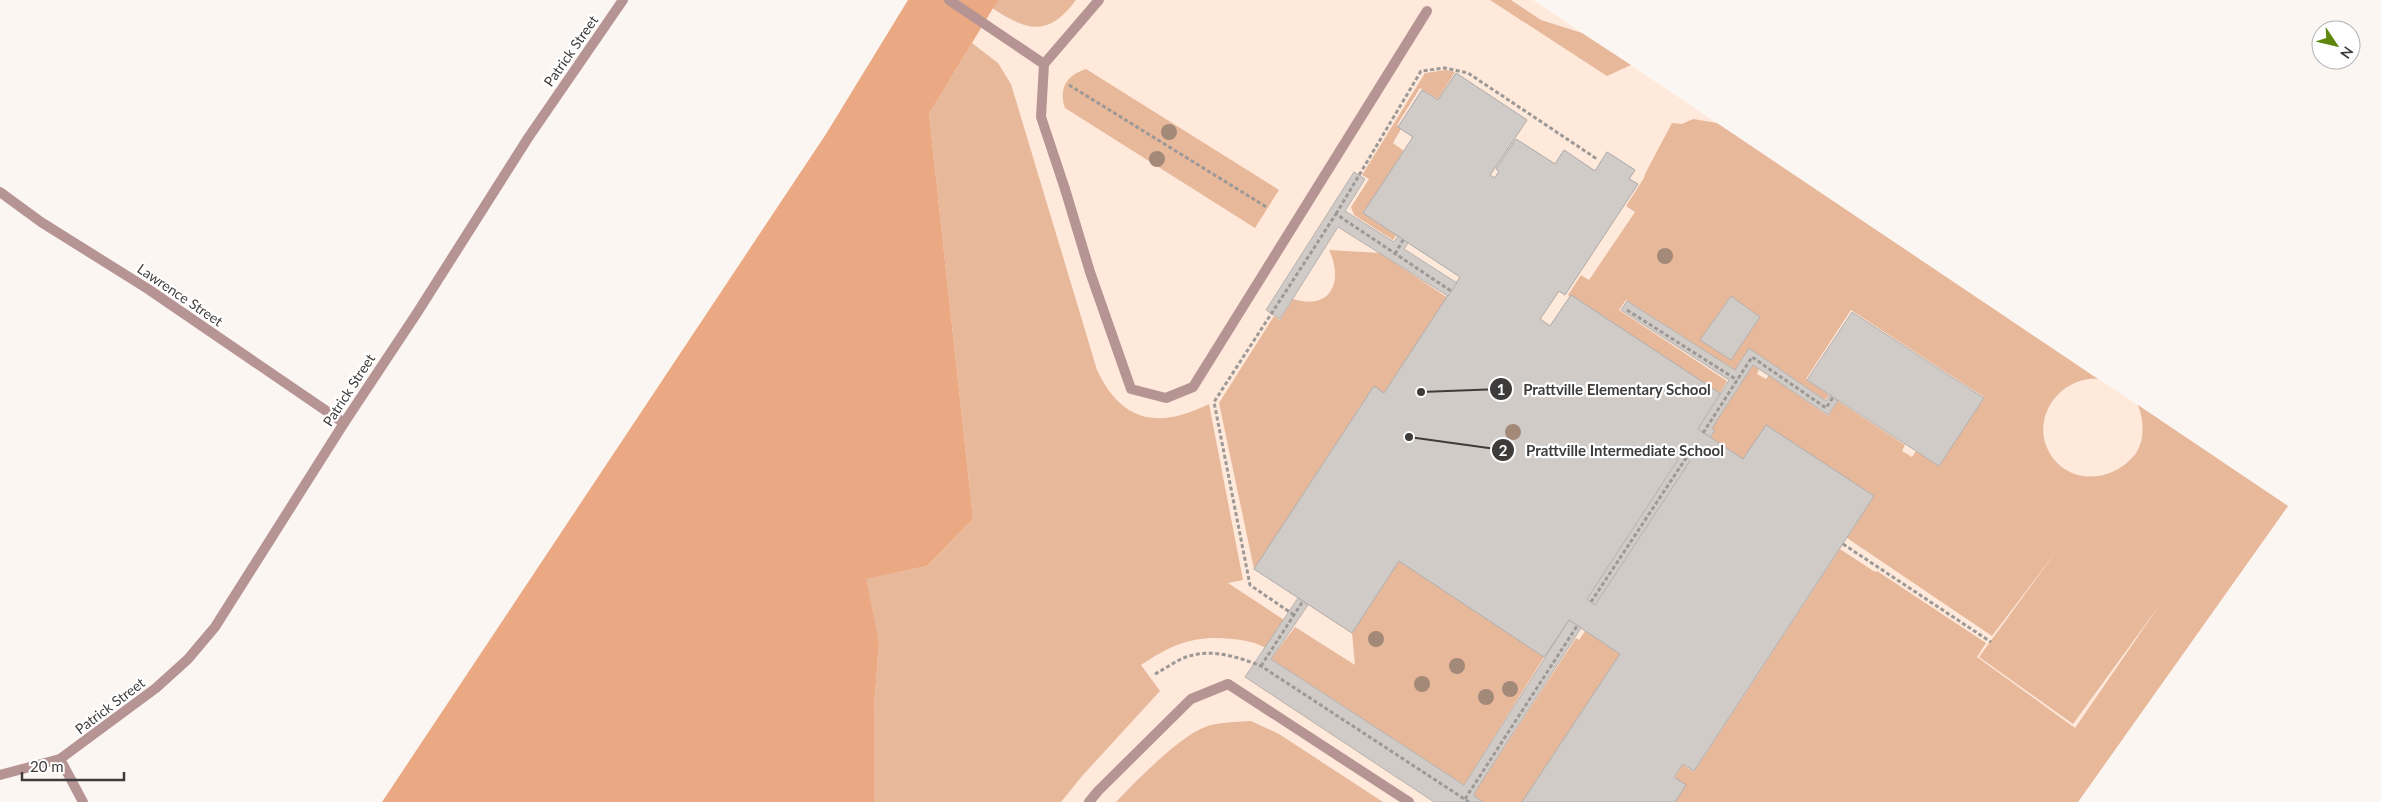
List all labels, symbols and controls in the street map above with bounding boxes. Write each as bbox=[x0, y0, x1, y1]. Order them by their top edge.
street label: Patrick Street bbox=[540, 12, 601, 89]
north arrow bbox=[2311, 20, 2361, 70]
text: N bbox=[2337, 43, 2357, 62]
street label: Lawrence Street bbox=[134, 260, 226, 329]
street label: Patrick Street bbox=[319, 350, 378, 429]
callout: Prattville Elementary School bbox=[1488, 374, 1721, 404]
text: 1 bbox=[1497, 380, 1505, 398]
text: Prattville Elementary School bbox=[1523, 380, 1711, 398]
callout: Prattville Intermediate School bbox=[1491, 435, 1734, 465]
text: 2 bbox=[1499, 441, 1508, 459]
text: Prattville Intermediate School bbox=[1526, 441, 1724, 459]
street label: Patrick Street bbox=[72, 674, 148, 737]
scale bar bbox=[22, 750, 125, 782]
text: 20 m bbox=[30, 757, 64, 775]

